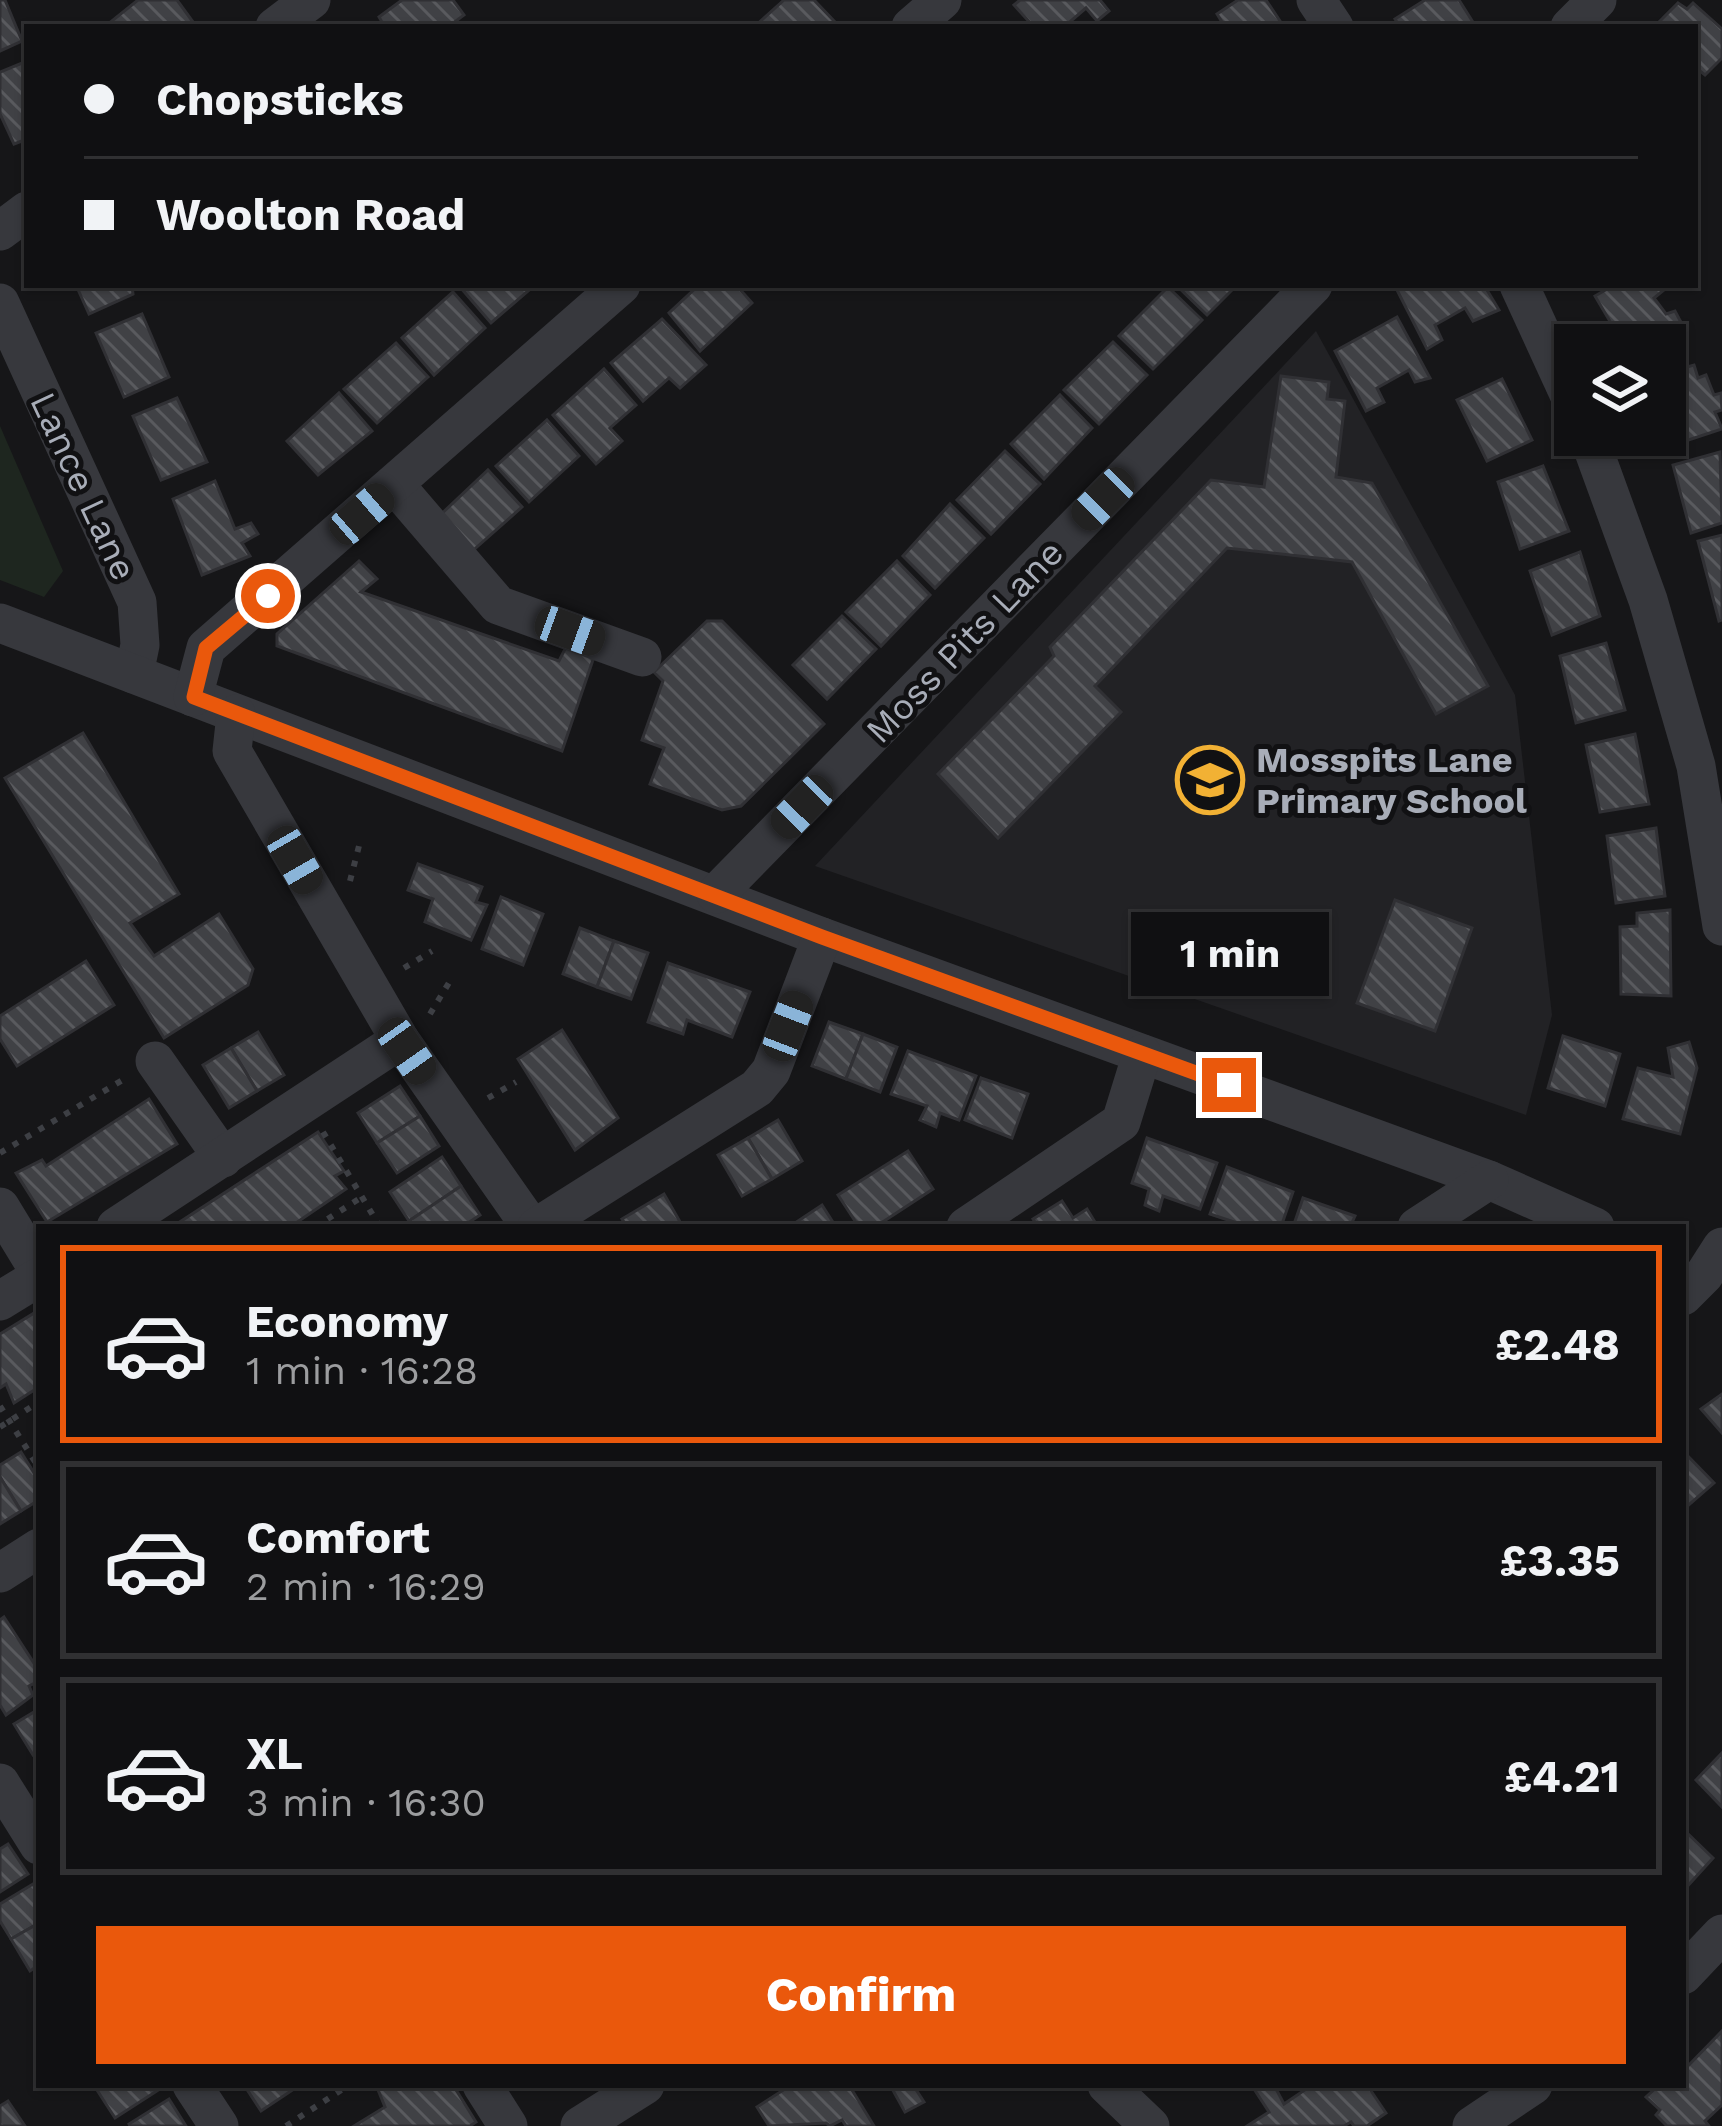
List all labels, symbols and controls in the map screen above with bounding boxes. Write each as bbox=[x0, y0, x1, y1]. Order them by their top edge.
text: Chopsticks bbox=[156, 73, 404, 126]
text: Woolton Road bbox=[156, 188, 465, 241]
map controls bbox=[1554, 324, 1686, 456]
button: layers bbox=[1554, 324, 1686, 456]
street label: Lance Lane bbox=[21, 386, 145, 587]
car bbox=[1065, 461, 1141, 537]
car bbox=[323, 477, 401, 551]
street label: Moss Pits Lane bbox=[858, 532, 1072, 752]
route start bbox=[241, 569, 295, 623]
car bbox=[530, 602, 610, 660]
place label: Mosspits Lane Primary School bbox=[1256, 739, 1527, 822]
school or university icon: Mosspits Lane Primary School bbox=[1175, 745, 1245, 815]
car bbox=[764, 769, 840, 845]
car bbox=[261, 820, 329, 900]
callout: 1 min bbox=[1130, 911, 1328, 995]
text: 1 min bbox=[1180, 931, 1280, 976]
car bbox=[758, 986, 818, 1066]
car bbox=[372, 1011, 442, 1091]
route end bbox=[1202, 1058, 1256, 1112]
icon: car bbox=[102, 1290, 210, 1398]
text: Economy bbox=[246, 1295, 448, 1348]
text: £2.48 bbox=[1495, 1318, 1620, 1371]
text: 1 min · 16:28 bbox=[246, 1348, 478, 1393]
icon: car bbox=[102, 1506, 210, 1614]
text: Comfort bbox=[246, 1511, 430, 1564]
text: £3.35 bbox=[1499, 1534, 1620, 1587]
text: 2 min · 16:29 bbox=[246, 1564, 486, 1609]
icon: car bbox=[102, 1722, 210, 1830]
text: XL bbox=[246, 1727, 303, 1780]
text: £4.21 bbox=[1504, 1750, 1620, 1803]
text: 3 min · 16:30 bbox=[246, 1780, 486, 1825]
button: Confirm bbox=[96, 1926, 1626, 2064]

